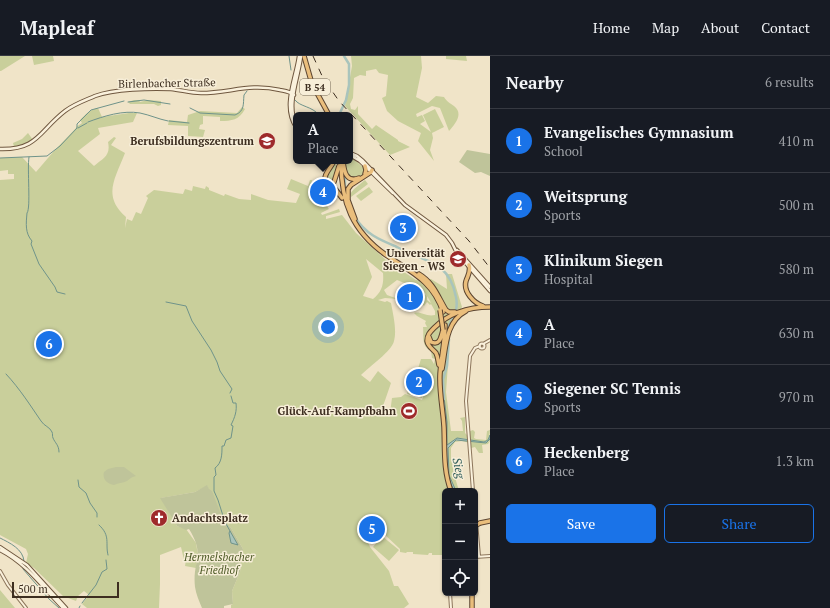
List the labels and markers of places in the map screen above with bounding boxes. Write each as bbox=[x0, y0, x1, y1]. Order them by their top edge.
school or university icon: Berufsbildungszentrum bbox=[257, 131, 277, 151]
place label: Berufsbildungszentrum bbox=[130, 134, 255, 148]
pin: 4 bbox=[310, 177, 336, 207]
pin: 3 bbox=[390, 213, 416, 243]
place label: Universität Siegen - WS bbox=[383, 246, 446, 273]
school or university icon: Universität Siegen - WS bbox=[448, 249, 468, 269]
pin: 1 bbox=[397, 282, 423, 312]
pin: 6 bbox=[36, 329, 62, 359]
pin: 2 bbox=[406, 367, 432, 397]
sports icon: Glück-Auf-Kampfbahn bbox=[399, 401, 419, 421]
place label: Glück-Auf-Kampfbahn bbox=[277, 404, 396, 418]
church icon: Andachtsplatz bbox=[149, 508, 169, 528]
place label: Andachtsplatz bbox=[172, 511, 248, 525]
pin: 5 bbox=[359, 514, 385, 544]

